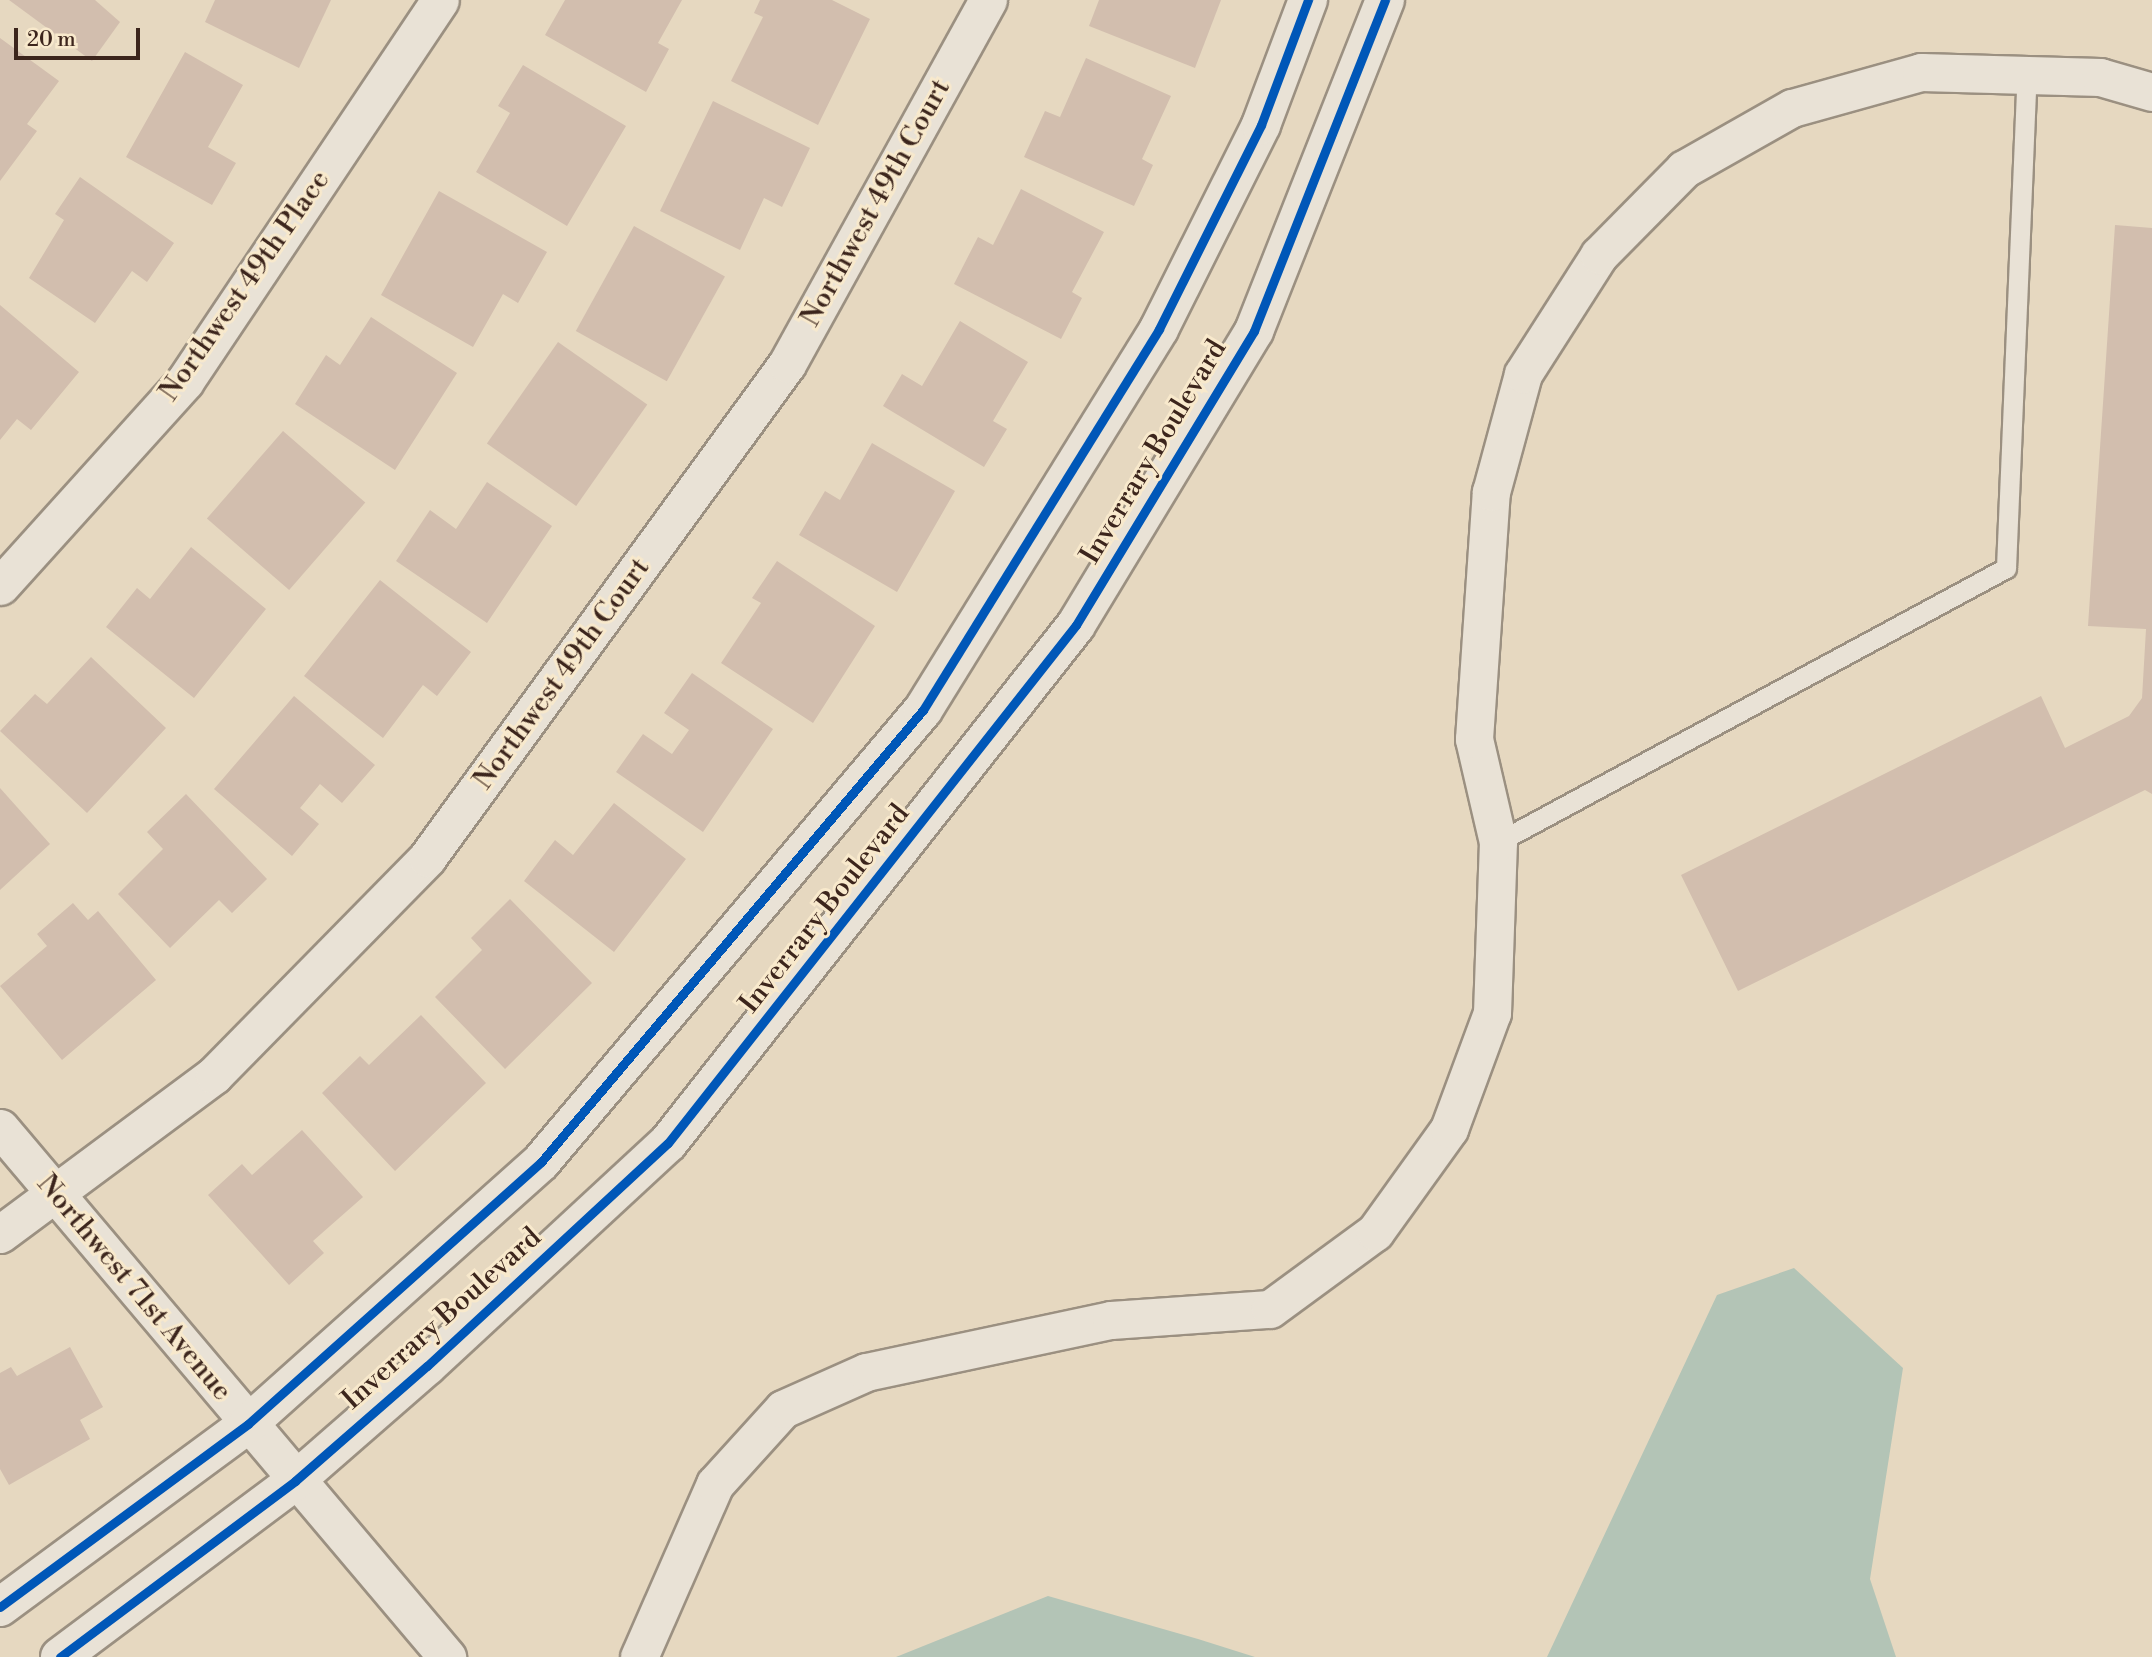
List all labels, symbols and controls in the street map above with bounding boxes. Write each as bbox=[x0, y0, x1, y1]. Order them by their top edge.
scale bar bbox=[18, 14, 144, 58]
text: 20 m bbox=[27, 27, 76, 53]
street label: Northwest 49th Court bbox=[794, 74, 958, 332]
street label: Northwest 49th Place bbox=[153, 164, 337, 408]
street label: Inverrary Boulevard bbox=[1074, 334, 1234, 570]
street label: Northwest 49th Court bbox=[467, 552, 657, 796]
street label: Inverrary Boulevard bbox=[733, 798, 917, 1020]
street label: Northwest 71st Avenue bbox=[30, 1168, 238, 1408]
street label: Inverrary Boulevard bbox=[336, 1221, 548, 1417]

